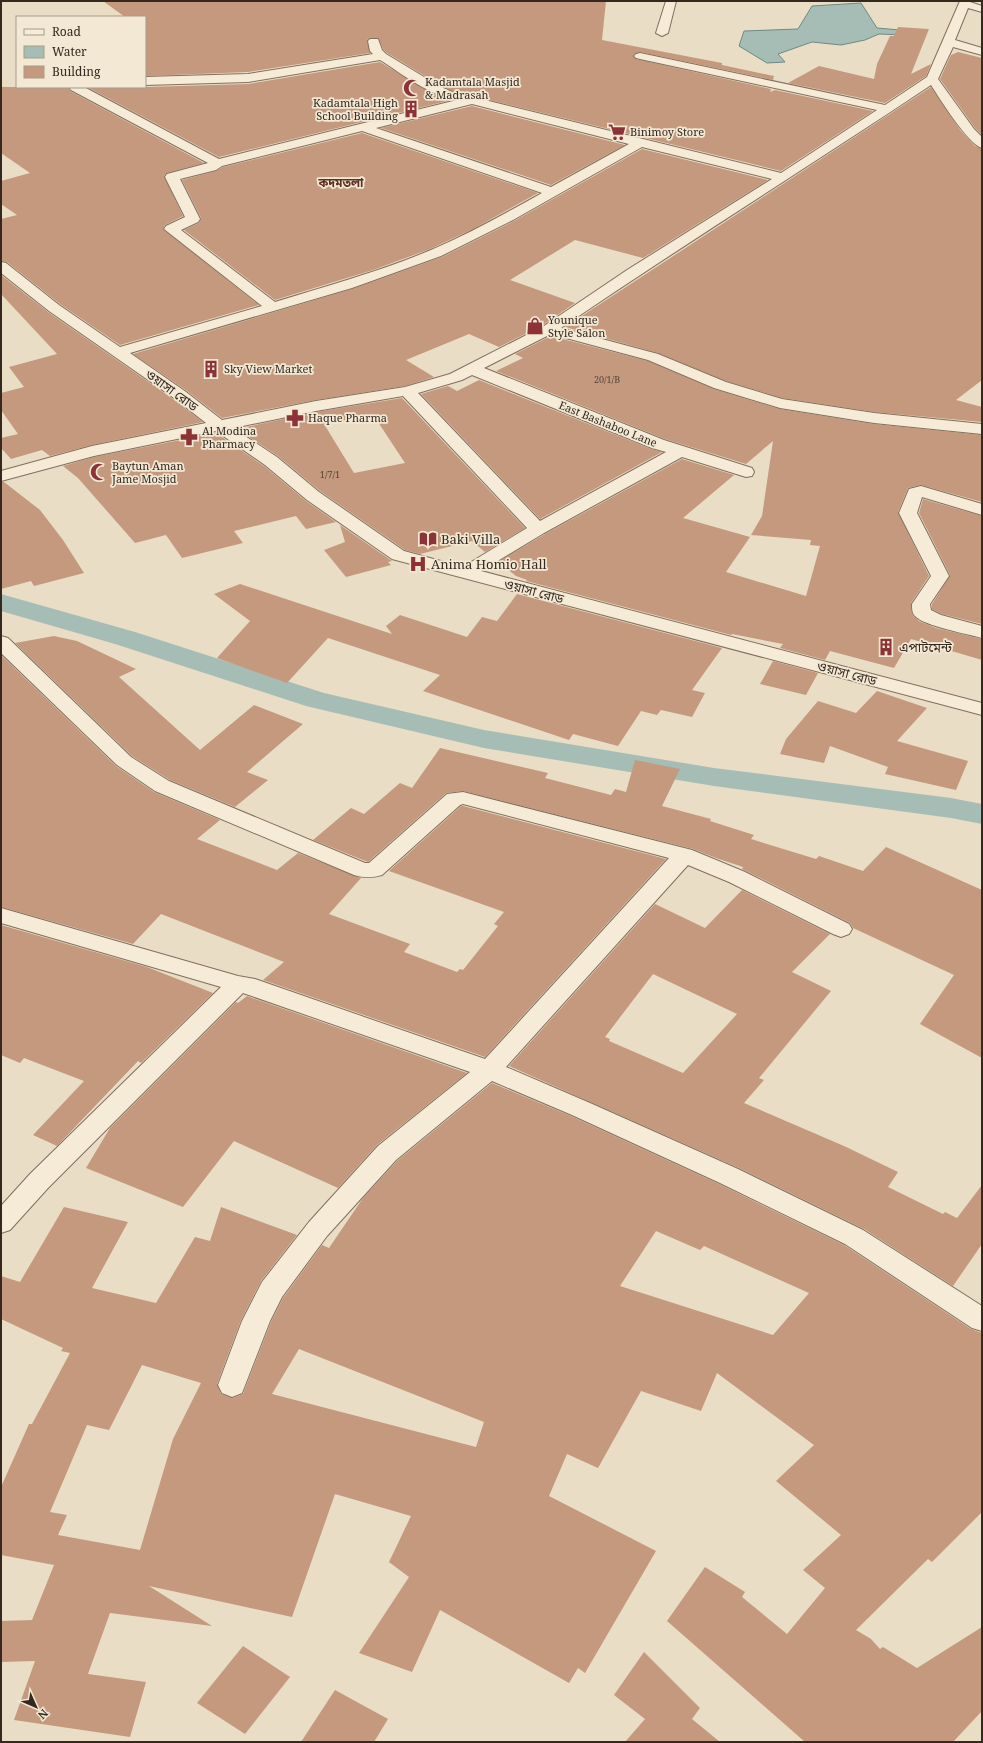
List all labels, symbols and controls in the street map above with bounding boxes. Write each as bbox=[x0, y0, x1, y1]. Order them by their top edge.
legend bbox=[16, 16, 146, 88]
text: Road bbox=[52, 23, 82, 40]
text: Water bbox=[52, 43, 87, 60]
text: Building bbox=[52, 63, 101, 80]
place label: Kadamtala Masjid & Madrasah bbox=[425, 74, 520, 102]
mosque icon: Kadamtala Masjid & Madrasah bbox=[402, 78, 422, 98]
place label: Kadamtala High School Building bbox=[313, 95, 398, 123]
building icon: Kadamtala High School Building bbox=[401, 99, 421, 119]
supermarket icon: Binimoy Store bbox=[607, 122, 627, 142]
place label: Binimoy Store bbox=[630, 124, 704, 139]
district label: কদমতলা bbox=[318, 174, 364, 191]
place label: Younique Style Salon bbox=[547, 312, 605, 340]
shop icon: Younique Style Salon bbox=[525, 316, 545, 336]
building icon: Sky View Market bbox=[201, 359, 221, 379]
place label: Sky View Market bbox=[224, 361, 312, 376]
street label: ওয়াসা রোড bbox=[142, 365, 203, 416]
house number: 20/1/B bbox=[594, 373, 620, 386]
street label: East Bashaboo Lane bbox=[557, 397, 660, 450]
pharmacy icon: Haque Pharma bbox=[285, 408, 305, 428]
place label: Haque Pharma bbox=[308, 410, 387, 425]
place label: Al Modina Pharmacy bbox=[202, 423, 256, 451]
pharmacy icon: Al Modina Pharmacy bbox=[179, 427, 199, 447]
place label: Baytun Aman Jame Mosjid bbox=[111, 458, 184, 486]
mosque icon: Baytun Aman Jame Mosjid bbox=[89, 462, 109, 482]
house number: 1/7/1 bbox=[320, 468, 340, 481]
library icon: Baki Villa bbox=[418, 529, 438, 549]
place label: Baki Villa bbox=[441, 530, 500, 548]
hospital icon: Anima Homio Hall bbox=[408, 554, 428, 574]
place label: Anima Homio Hall bbox=[431, 555, 547, 573]
street label: ওয়াসা রোড bbox=[502, 574, 567, 608]
building icon: এপাটমেন্ট bbox=[876, 637, 896, 657]
place label: এপাটমেন্ট bbox=[899, 638, 952, 656]
street label: ওয়াসা রোড bbox=[815, 656, 880, 690]
north arrow bbox=[16, 1687, 56, 1727]
text: N bbox=[35, 1706, 52, 1723]

